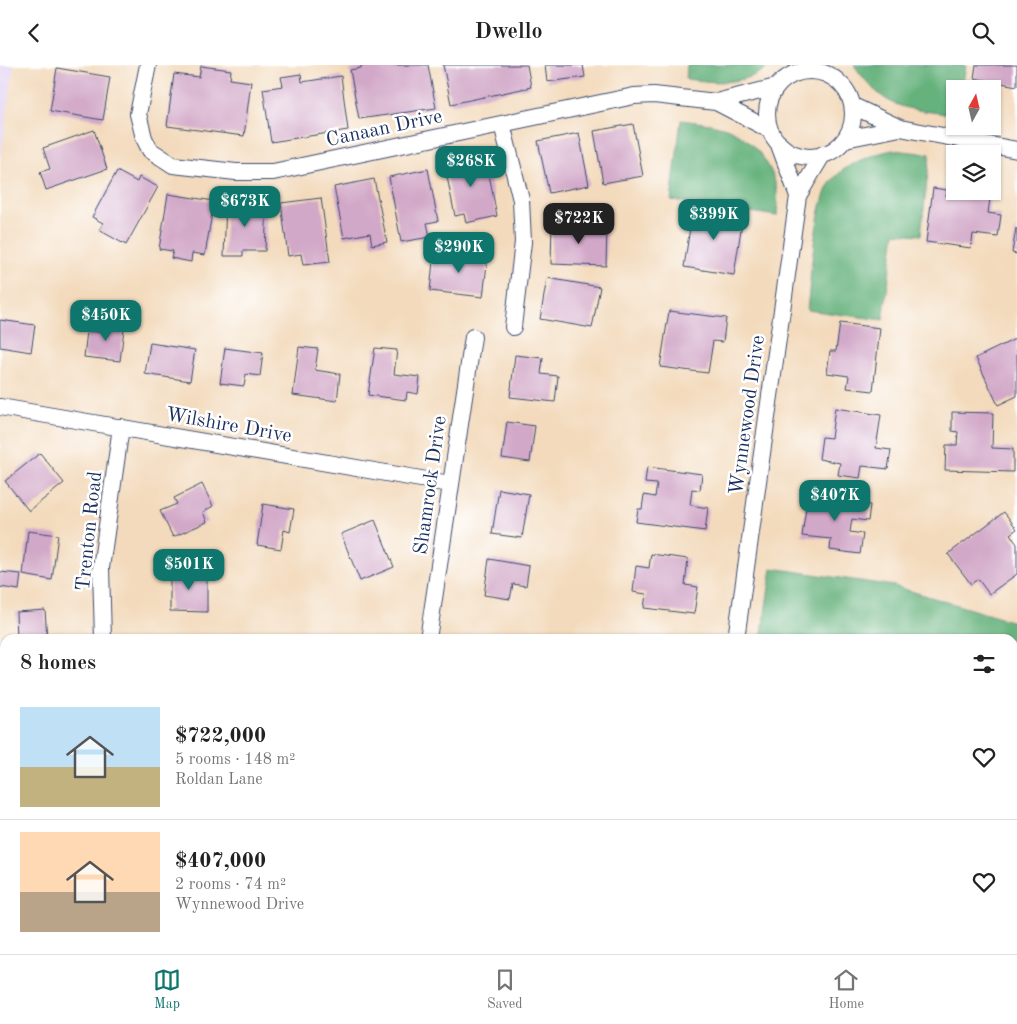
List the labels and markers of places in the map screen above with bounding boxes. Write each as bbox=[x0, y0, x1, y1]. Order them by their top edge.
pin: $268K bbox=[436, 145, 506, 188]
pin: $673K bbox=[210, 185, 280, 228]
pin: $399K bbox=[679, 199, 749, 241]
pin: $722K bbox=[544, 203, 614, 245]
pin: $290K bbox=[424, 231, 494, 274]
pin: $450K bbox=[71, 299, 141, 342]
pin: $407K bbox=[800, 479, 870, 522]
pin: $501K bbox=[154, 549, 224, 591]

